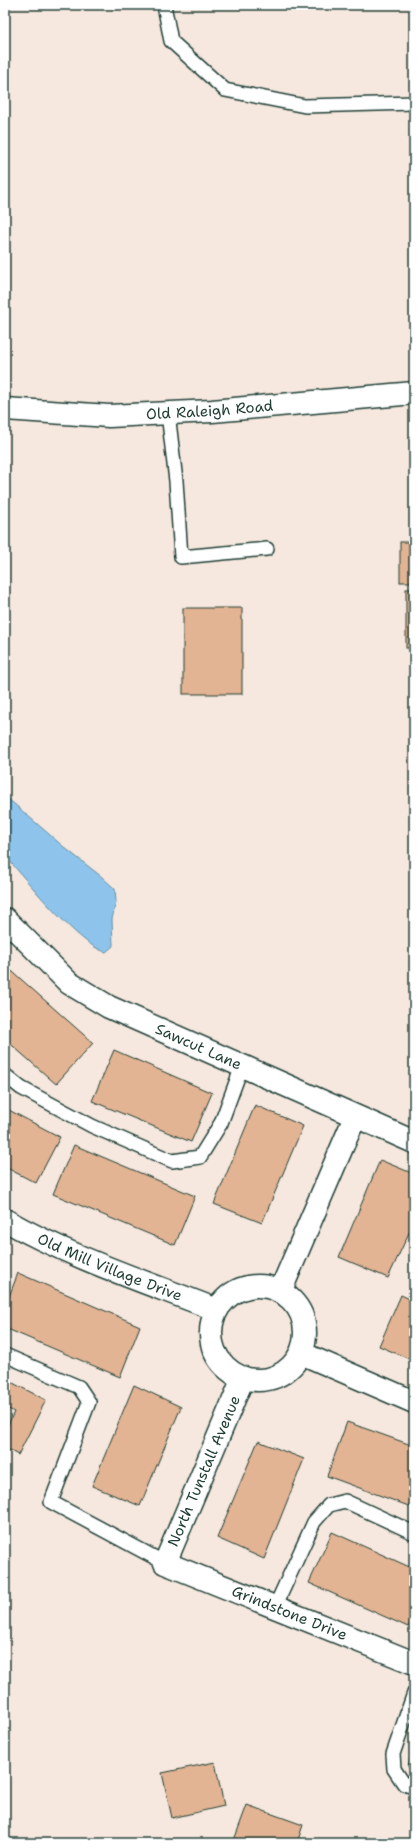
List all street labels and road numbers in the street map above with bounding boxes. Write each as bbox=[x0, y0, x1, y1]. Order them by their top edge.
street label: Old Raleigh Road bbox=[146, 396, 274, 424]
street label: Sawcut Lane bbox=[152, 1019, 245, 1074]
street label: Old Mill Village Drive bbox=[34, 1229, 185, 1306]
street label: North Tunstall Avenue bbox=[163, 1392, 245, 1550]
street label: Grindstone Drive bbox=[229, 1581, 350, 1645]

